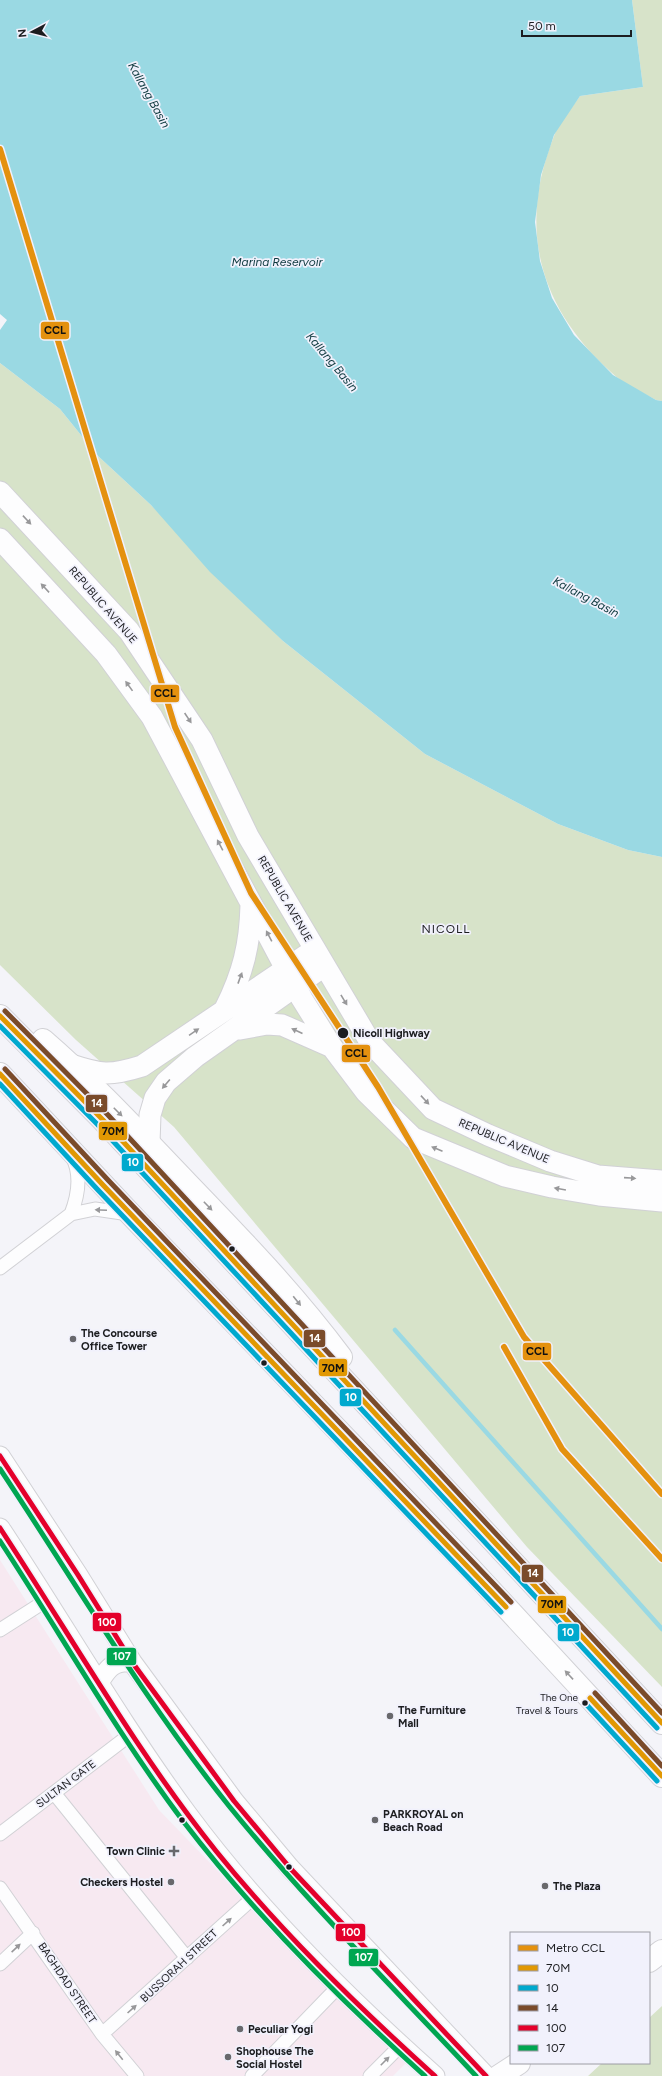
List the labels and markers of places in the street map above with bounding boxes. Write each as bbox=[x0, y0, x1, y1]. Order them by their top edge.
marker: Nicoll Highway bbox=[336, 1026, 350, 1040]
place label: Nicoll Highway bbox=[353, 1027, 430, 1040]
unlabelled marker bbox=[227, 1244, 237, 1254]
place label: The Concourse Office Tower bbox=[81, 1327, 157, 1353]
marker: The Concourse Office Tower bbox=[68, 1334, 78, 1344]
unlabelled marker bbox=[259, 1358, 269, 1368]
place label: The One Travel & Tours bbox=[516, 1691, 579, 1717]
marker: The One Travel & Tours bbox=[580, 1698, 590, 1708]
place label: The Furniture Mall bbox=[398, 1704, 466, 1730]
marker: The Furniture Mall bbox=[385, 1711, 395, 1721]
place label: PARKROYAL on Beach Road bbox=[383, 1808, 464, 1834]
unlabelled marker bbox=[177, 1815, 187, 1825]
marker: PARKROYAL on Beach Road bbox=[370, 1815, 380, 1825]
place label: Town Clinic bbox=[106, 1845, 165, 1858]
marker: Town Clinic bbox=[168, 1845, 180, 1857]
unlabelled marker bbox=[284, 1862, 294, 1872]
place label: Checkers Hostel bbox=[80, 1876, 163, 1889]
marker: Checkers Hostel bbox=[166, 1877, 176, 1887]
place label: The Plaza bbox=[553, 1880, 601, 1893]
marker: The Plaza bbox=[540, 1881, 550, 1891]
place label: Peculiar Yogi bbox=[248, 2023, 313, 2036]
marker: Peculiar Yogi bbox=[235, 2024, 245, 2034]
place label: Shophouse The Social Hostel bbox=[236, 2045, 313, 2071]
marker: Shophouse The Social Hostel bbox=[223, 2052, 233, 2062]

